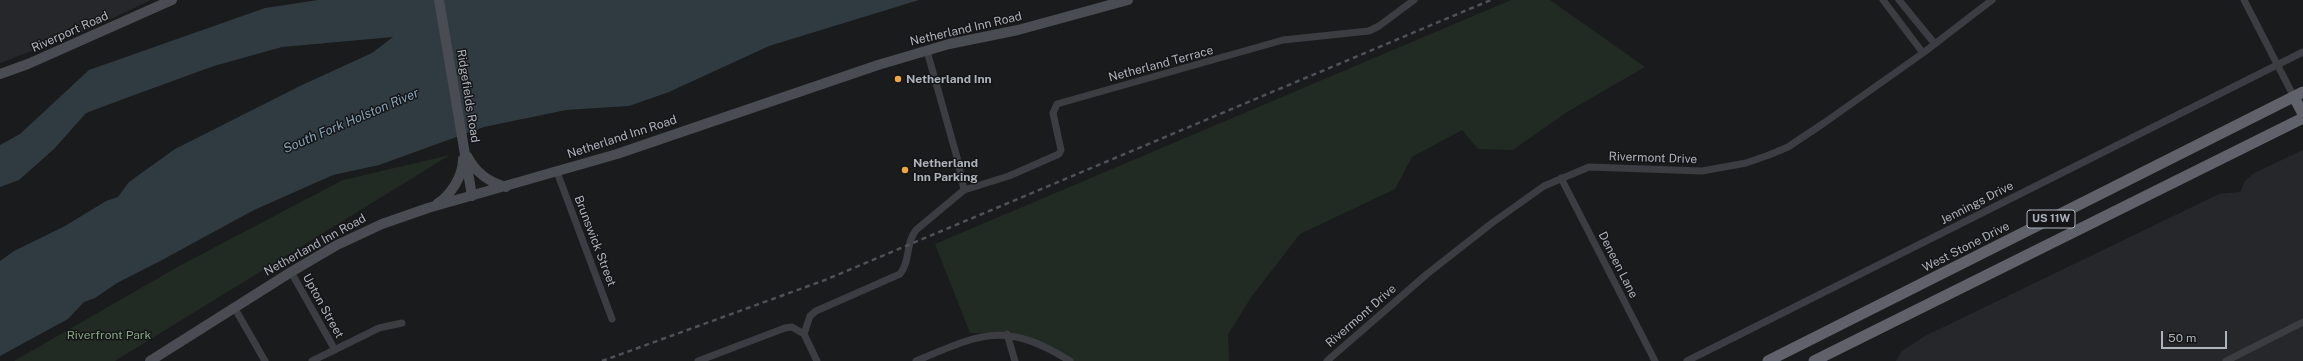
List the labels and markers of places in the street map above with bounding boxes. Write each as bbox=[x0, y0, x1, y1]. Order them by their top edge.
place label: Netherland Inn bbox=[906, 72, 992, 86]
marker: Netherland Inn bbox=[893, 74, 903, 84]
place label: Netherland Inn Parking bbox=[913, 156, 978, 184]
marker: Netherland Inn Parking bbox=[900, 165, 910, 175]

